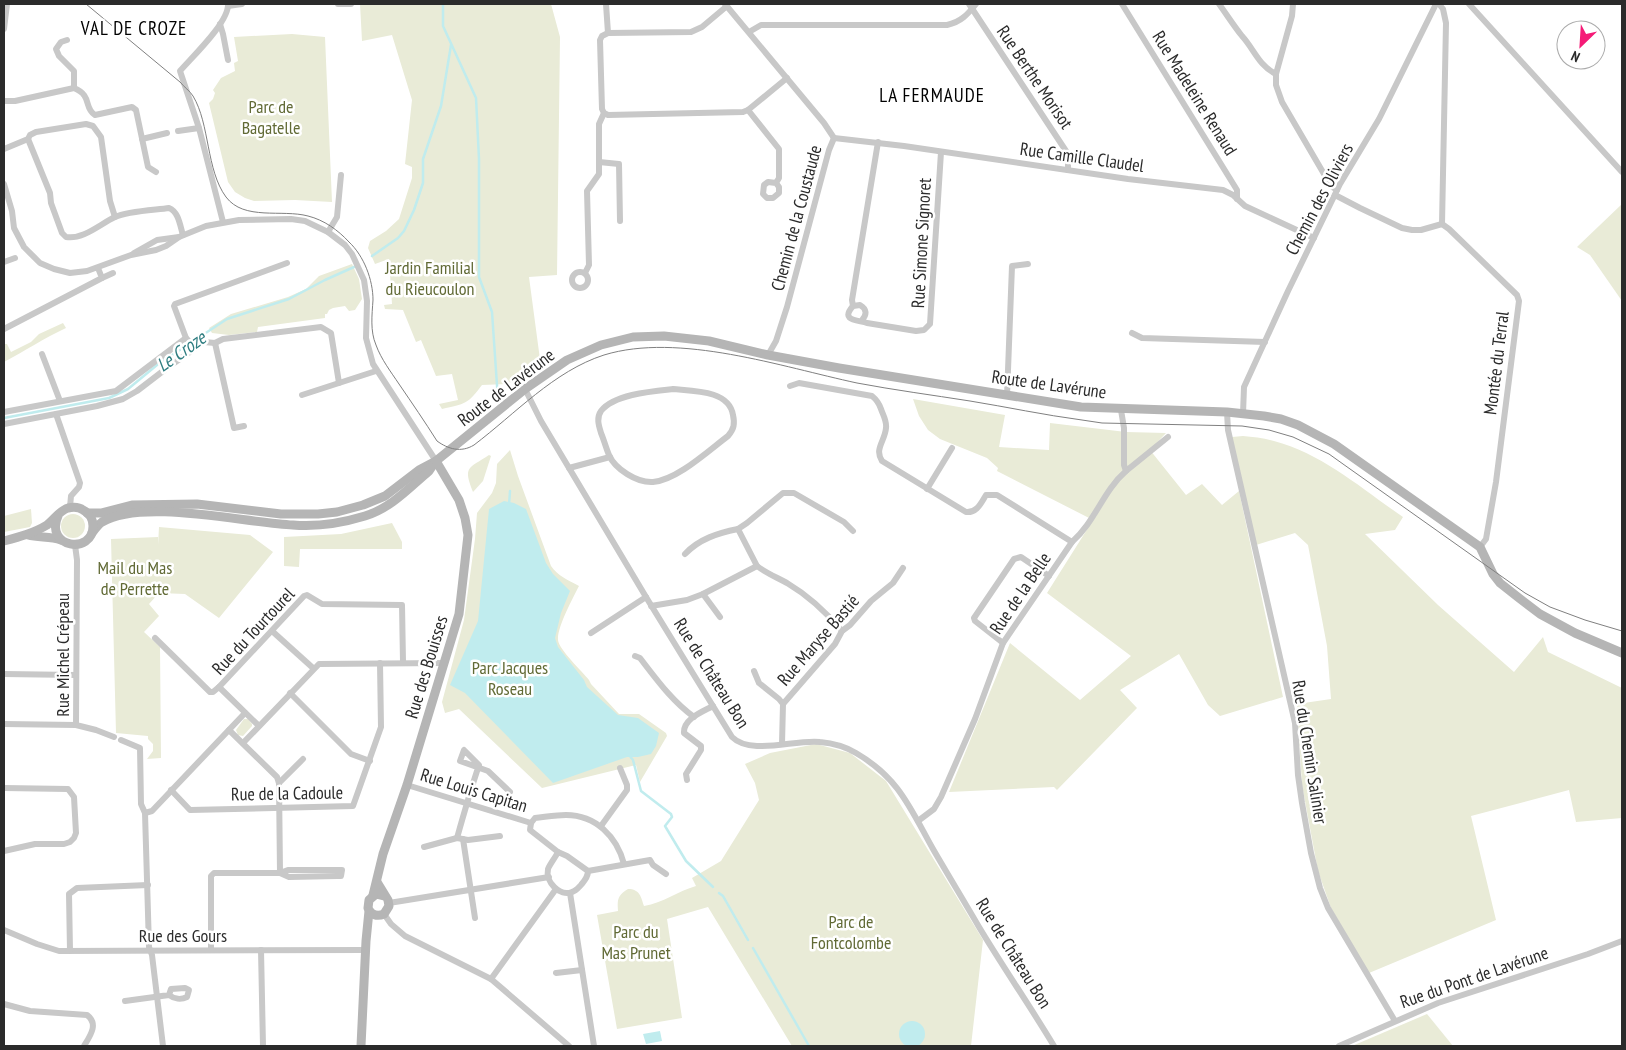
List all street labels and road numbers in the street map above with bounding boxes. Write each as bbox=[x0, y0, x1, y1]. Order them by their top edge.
street label: Rue Berthe Morisot bbox=[992, 21, 1078, 133]
street label: Rue Madeleine Renaud bbox=[1148, 27, 1242, 159]
street label: Rue Camille Claudel bbox=[1018, 137, 1146, 177]
street label: Chemin des Oliviers bbox=[1280, 139, 1358, 259]
street label: Chemin de la Coustaude bbox=[766, 143, 826, 293]
street label: Rue Simone Signoret bbox=[906, 177, 936, 309]
street label: Montée du Terral bbox=[1478, 309, 1514, 416]
street label: Route de Lavérune bbox=[453, 343, 559, 431]
street label: Route de Lavérune bbox=[990, 365, 1108, 403]
street label: Rue de la Belle bbox=[984, 548, 1056, 638]
street label: Rue du Tourtourel bbox=[207, 582, 300, 679]
street label: Rue Maryse Bastié bbox=[772, 590, 864, 690]
street label: Rue Michel Crépeau bbox=[51, 593, 74, 717]
street label: Rue des Bouisses bbox=[399, 613, 453, 721]
street label: Rue de Château Bon bbox=[669, 614, 755, 732]
street label: Rue du Chemin Salinier bbox=[1287, 678, 1333, 826]
street label: Rue Louis Capitan bbox=[418, 763, 530, 817]
street label: Rue de la Cadoule bbox=[231, 781, 343, 805]
street label: Rue de Château Bon bbox=[971, 894, 1057, 1012]
street label: Rue des Gours bbox=[139, 924, 227, 947]
street label: Rue du Pont de Lavérune bbox=[1397, 941, 1551, 1013]

